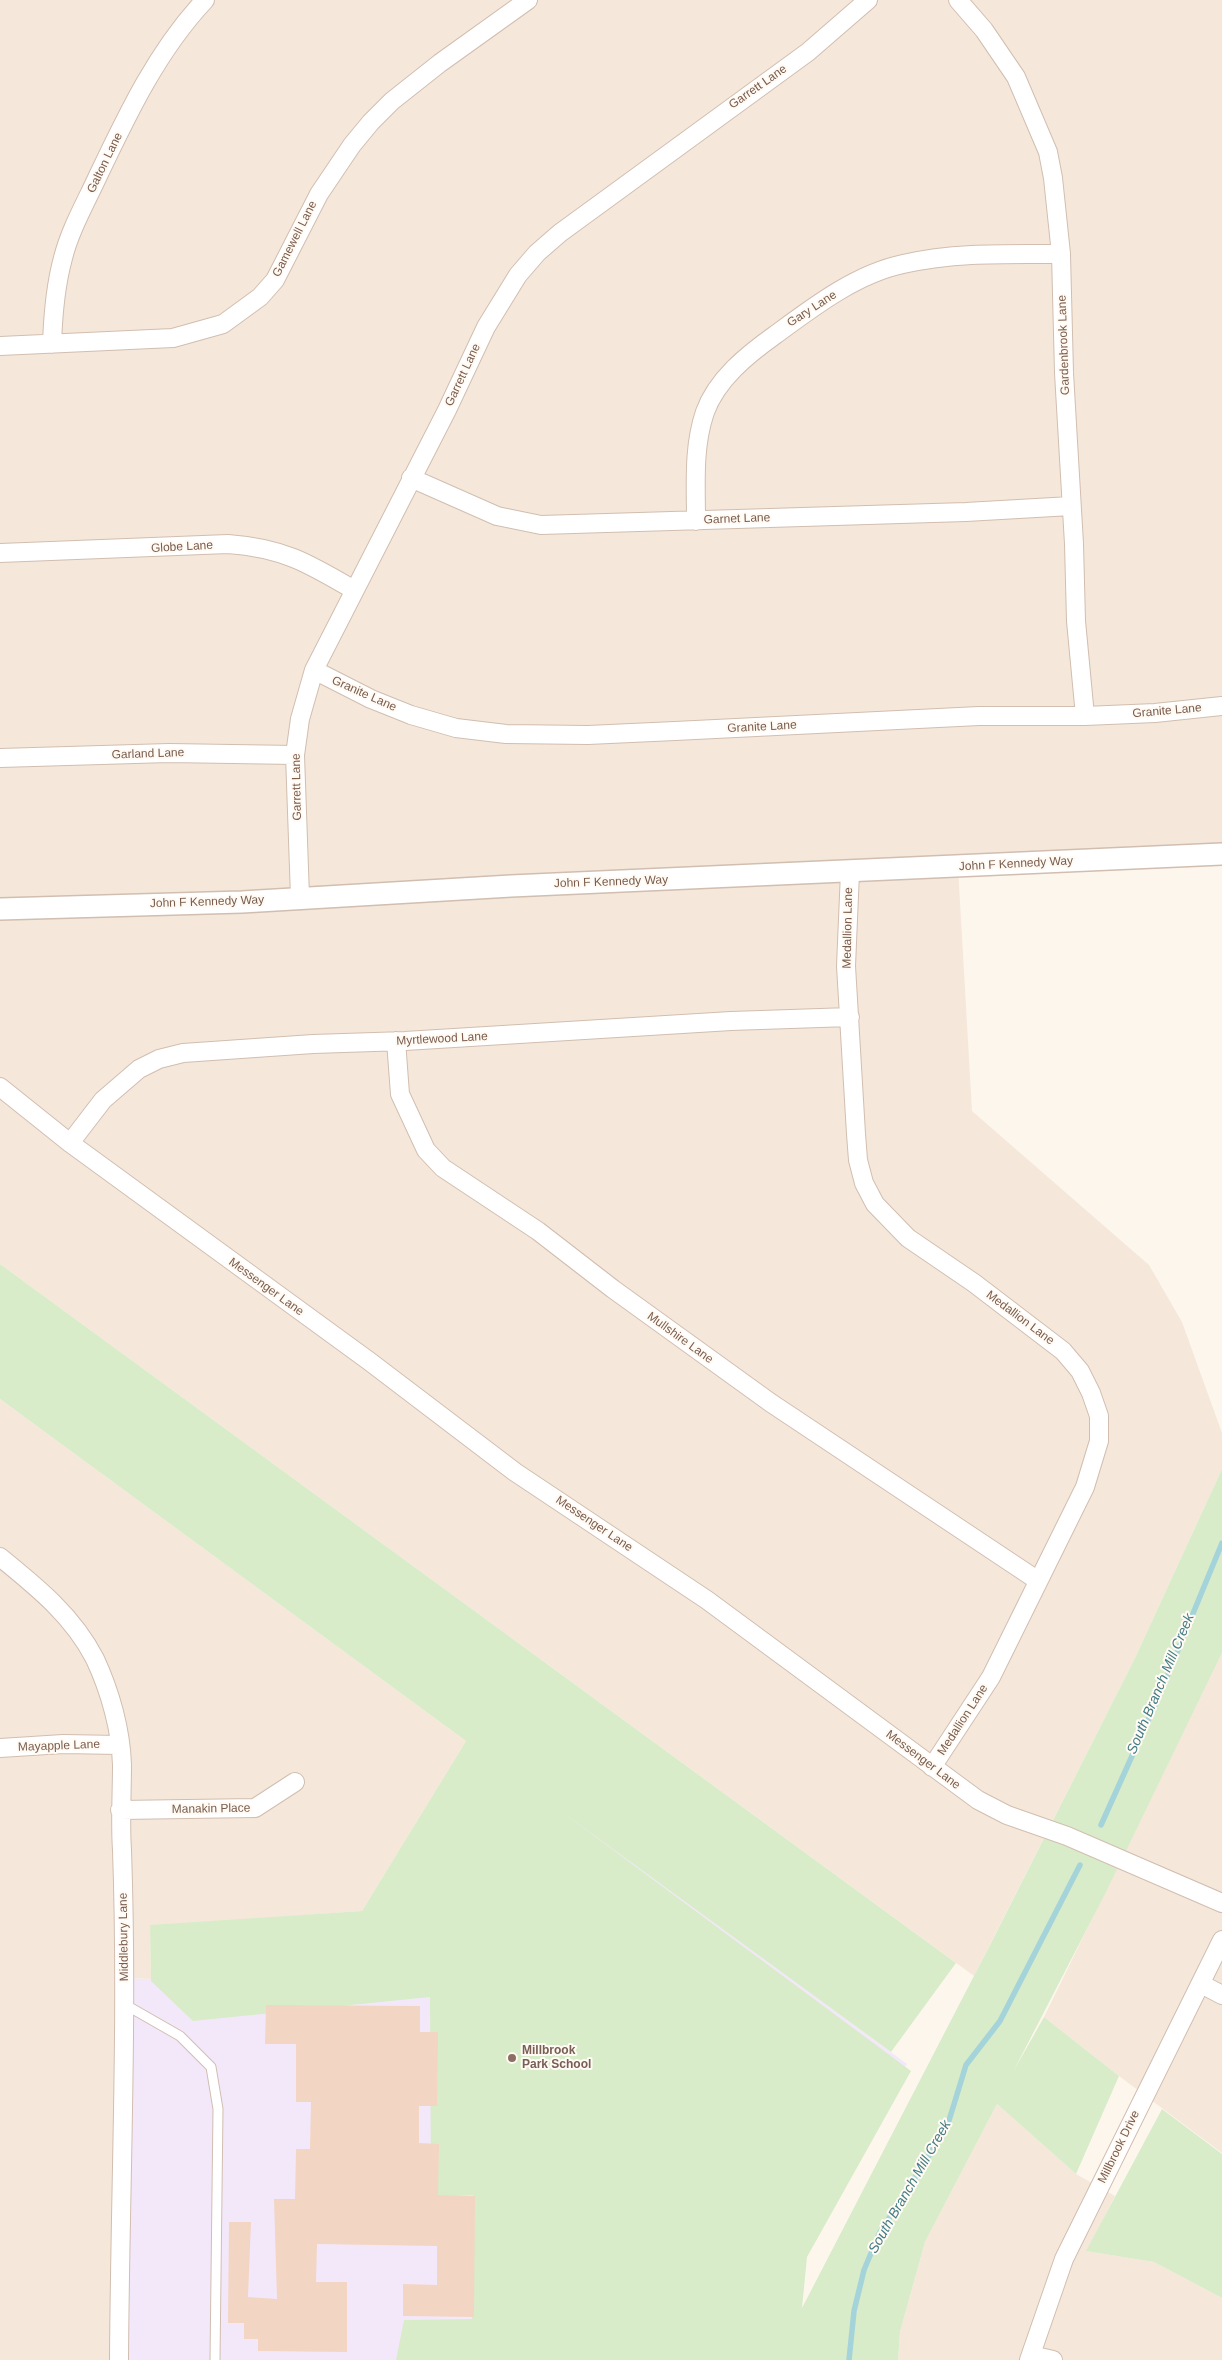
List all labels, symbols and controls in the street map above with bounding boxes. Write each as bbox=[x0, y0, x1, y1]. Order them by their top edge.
street label: Garrett Lane bbox=[726, 62, 790, 112]
street label: Galton Lane bbox=[84, 130, 126, 196]
street label: Gamewell Lane bbox=[270, 199, 320, 279]
street label: Gary Lane bbox=[785, 288, 839, 330]
street label: Gardenbrook Lane bbox=[1055, 295, 1073, 395]
street label: Garrett Lane bbox=[442, 341, 484, 409]
street label: Garnet Lane bbox=[703, 511, 771, 527]
street label: Globe Lane bbox=[151, 538, 213, 556]
street label: Granite Lane bbox=[329, 673, 399, 715]
street label: Granite Lane bbox=[1132, 701, 1202, 721]
street label: Granite Lane bbox=[727, 718, 797, 736]
street label: Garland Lane bbox=[111, 746, 185, 762]
street label: Garrett Lane bbox=[289, 753, 305, 821]
street label: John F Kennedy Way bbox=[959, 854, 1073, 874]
street label: John F Kennedy Way bbox=[554, 873, 668, 891]
street label: Medallion Lane bbox=[840, 887, 856, 969]
street label: John F Kennedy Way bbox=[150, 893, 264, 911]
street label: Myrtlewood Lane bbox=[396, 1029, 488, 1049]
street label: Messenger Lane bbox=[226, 1255, 306, 1319]
street label: Medallion Lane bbox=[983, 1288, 1057, 1348]
street label: Mullshire Lane bbox=[644, 1309, 716, 1367]
street label: Messenger Lane bbox=[553, 1493, 635, 1555]
water label: South Branch Mill Creek bbox=[1124, 1611, 1198, 1757]
street label: Medallion Lane bbox=[935, 1682, 991, 1758]
street label: Messenger Lane bbox=[883, 1727, 963, 1793]
street label: Mayapple Lane bbox=[18, 1737, 100, 1755]
street label: Manakin Place bbox=[172, 1801, 250, 1817]
street label: Middlebury Lane bbox=[116, 1893, 132, 1981]
place label: Millbrook Park School bbox=[522, 2044, 591, 2072]
marker: Millbrook Park School bbox=[506, 2052, 518, 2064]
street label: Millbrook Drive bbox=[1095, 2108, 1143, 2186]
water label: South Branch Mill Creek bbox=[865, 2117, 955, 2257]

